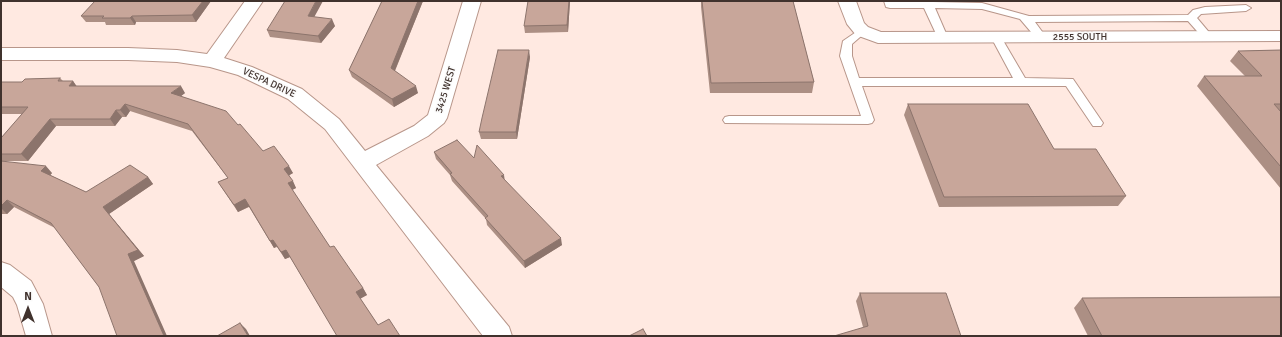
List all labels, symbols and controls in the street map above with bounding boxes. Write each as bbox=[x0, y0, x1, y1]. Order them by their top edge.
street label: 2555 SOUTH bbox=[1053, 31, 1107, 43]
street label: VESPA DRIVE bbox=[241, 65, 297, 101]
street label: 3425 WEST bbox=[433, 65, 459, 115]
north arrow bbox=[8, 289, 48, 329]
text: N bbox=[24, 290, 32, 303]

